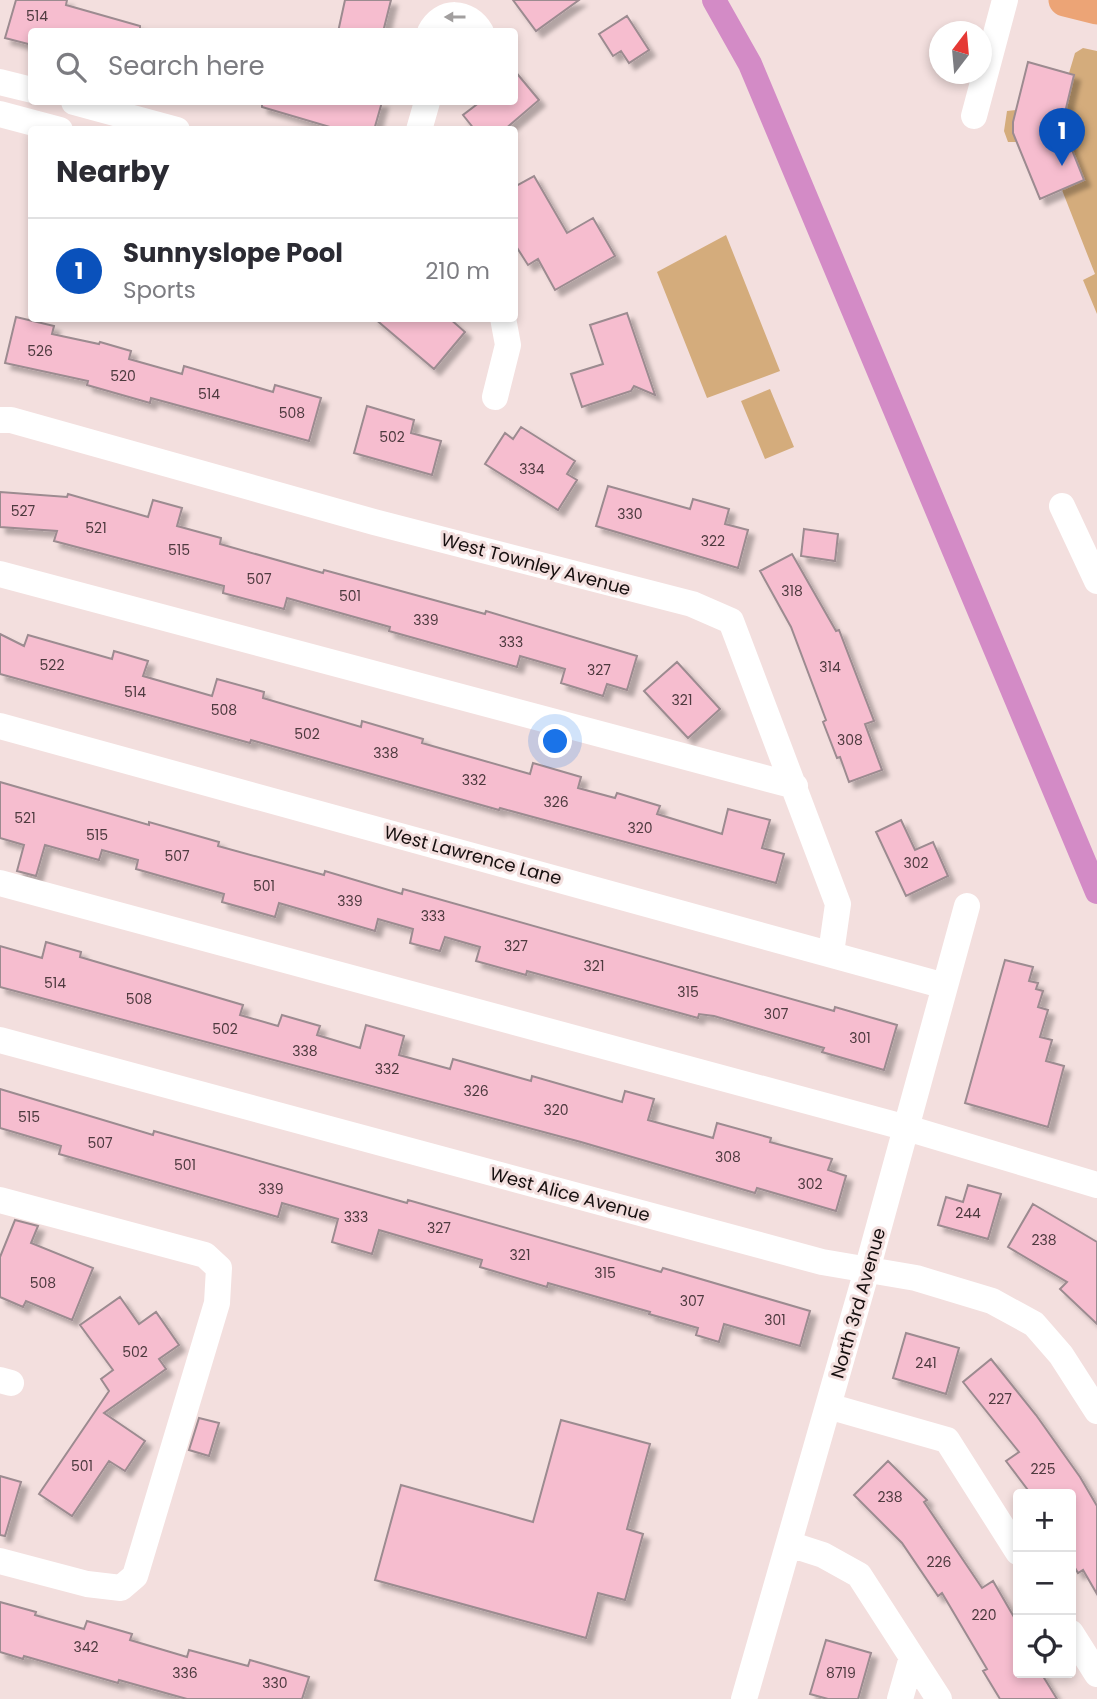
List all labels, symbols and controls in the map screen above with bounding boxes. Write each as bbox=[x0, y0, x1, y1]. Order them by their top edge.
house number: 514 bbox=[26, 6, 48, 26]
one-way arrow bbox=[444, 11, 466, 23]
north arrow bbox=[929, 21, 992, 84]
search box bbox=[28, 28, 518, 105]
icon: search bbox=[52, 48, 90, 86]
text: Search here bbox=[108, 48, 265, 84]
pin: 1 bbox=[1039, 108, 1085, 166]
text: Nearby bbox=[56, 150, 170, 193]
text: Sunnyslope Pool bbox=[123, 235, 343, 271]
text: 1 bbox=[75, 255, 83, 287]
text: 210 m bbox=[425, 255, 490, 287]
text: Sports bbox=[123, 274, 196, 306]
house number: 526 bbox=[27, 341, 53, 361]
house number: 520 bbox=[110, 366, 136, 386]
house number: 514 bbox=[198, 384, 220, 404]
house number: 508 bbox=[279, 403, 305, 423]
house number: 502 bbox=[379, 427, 405, 447]
house number: 334 bbox=[519, 459, 545, 479]
house number: 527 bbox=[11, 501, 36, 521]
house number: 330 bbox=[617, 504, 643, 524]
house number: 521 bbox=[85, 518, 107, 538]
street label: West Townley Avenue bbox=[439, 527, 633, 601]
house number: 322 bbox=[701, 531, 725, 551]
house number: 515 bbox=[168, 540, 190, 560]
house number: 507 bbox=[246, 569, 272, 589]
house number: 318 bbox=[781, 581, 803, 601]
house number: 501 bbox=[339, 586, 361, 606]
house number: 339 bbox=[413, 610, 439, 630]
house number: 333 bbox=[499, 632, 523, 652]
house number: 522 bbox=[40, 655, 64, 675]
house number: 314 bbox=[819, 657, 841, 677]
house number: 327 bbox=[587, 660, 611, 680]
house number: 514 bbox=[124, 682, 146, 702]
house number: 321 bbox=[672, 690, 692, 710]
house number: 508 bbox=[211, 700, 237, 720]
house number: 502 bbox=[294, 724, 320, 744]
your location bbox=[538, 724, 572, 758]
house number: 308 bbox=[837, 730, 863, 750]
house number: 338 bbox=[373, 743, 399, 763]
house number: 332 bbox=[462, 770, 486, 790]
house number: 326 bbox=[543, 792, 569, 812]
house number: 521 bbox=[14, 808, 36, 828]
house number: 320 bbox=[627, 818, 653, 838]
street label: West Lawrence Lane bbox=[381, 819, 565, 891]
house number: 515 bbox=[86, 825, 108, 845]
house number: 507 bbox=[164, 846, 190, 866]
house number: 302 bbox=[903, 853, 929, 873]
house number: 501 bbox=[253, 876, 275, 896]
house number: 339 bbox=[337, 891, 363, 911]
house number: 333 bbox=[421, 906, 445, 926]
house number: 327 bbox=[504, 936, 528, 956]
house number: 321 bbox=[584, 956, 604, 976]
house number: 514 bbox=[44, 973, 66, 993]
house number: 315 bbox=[677, 982, 699, 1002]
house number: 508 bbox=[126, 989, 152, 1009]
house number: 307 bbox=[764, 1004, 789, 1024]
house number: 502 bbox=[212, 1019, 238, 1039]
house number: 301 bbox=[849, 1028, 871, 1048]
house number: 338 bbox=[292, 1041, 318, 1061]
house number: 332 bbox=[375, 1059, 399, 1079]
house number: 326 bbox=[463, 1081, 489, 1101]
house number: 320 bbox=[543, 1100, 569, 1120]
house number: 515 bbox=[18, 1107, 40, 1127]
house number: 507 bbox=[87, 1133, 113, 1153]
house number: 308 bbox=[715, 1147, 741, 1167]
house number: 501 bbox=[174, 1155, 196, 1175]
street label: West Alice Avenue bbox=[487, 1161, 653, 1227]
house number: 302 bbox=[797, 1174, 823, 1194]
house number: 339 bbox=[258, 1179, 284, 1199]
house number: 244 bbox=[955, 1203, 981, 1223]
house number: 333 bbox=[344, 1207, 368, 1227]
house number: 327 bbox=[427, 1218, 451, 1238]
street label: North 3rd Avenue bbox=[825, 1225, 891, 1381]
house number: 238 bbox=[1031, 1230, 1057, 1250]
house number: 321 bbox=[510, 1245, 530, 1265]
house number: 315 bbox=[594, 1263, 616, 1283]
house number: 508 bbox=[30, 1273, 56, 1293]
house number: 307 bbox=[680, 1291, 705, 1311]
house number: 301 bbox=[764, 1310, 786, 1330]
house number: 502 bbox=[122, 1342, 148, 1362]
house number: 241 bbox=[915, 1353, 937, 1373]
house number: 227 bbox=[988, 1389, 1012, 1409]
house number: 501 bbox=[71, 1456, 93, 1476]
house number: 225 bbox=[1031, 1459, 1055, 1479]
house number: 238 bbox=[877, 1487, 903, 1507]
map controls bbox=[1013, 1489, 1076, 1678]
button: + bbox=[1013, 1489, 1076, 1552]
house number: 226 bbox=[927, 1552, 952, 1572]
button: − bbox=[1013, 1552, 1076, 1615]
house number: 220 bbox=[972, 1605, 996, 1625]
button: locate bbox=[1013, 1615, 1076, 1678]
house number: 342 bbox=[73, 1637, 99, 1657]
house number: 336 bbox=[172, 1663, 198, 1683]
house number: 8719 bbox=[826, 1663, 856, 1683]
house number: 330 bbox=[262, 1673, 288, 1693]

